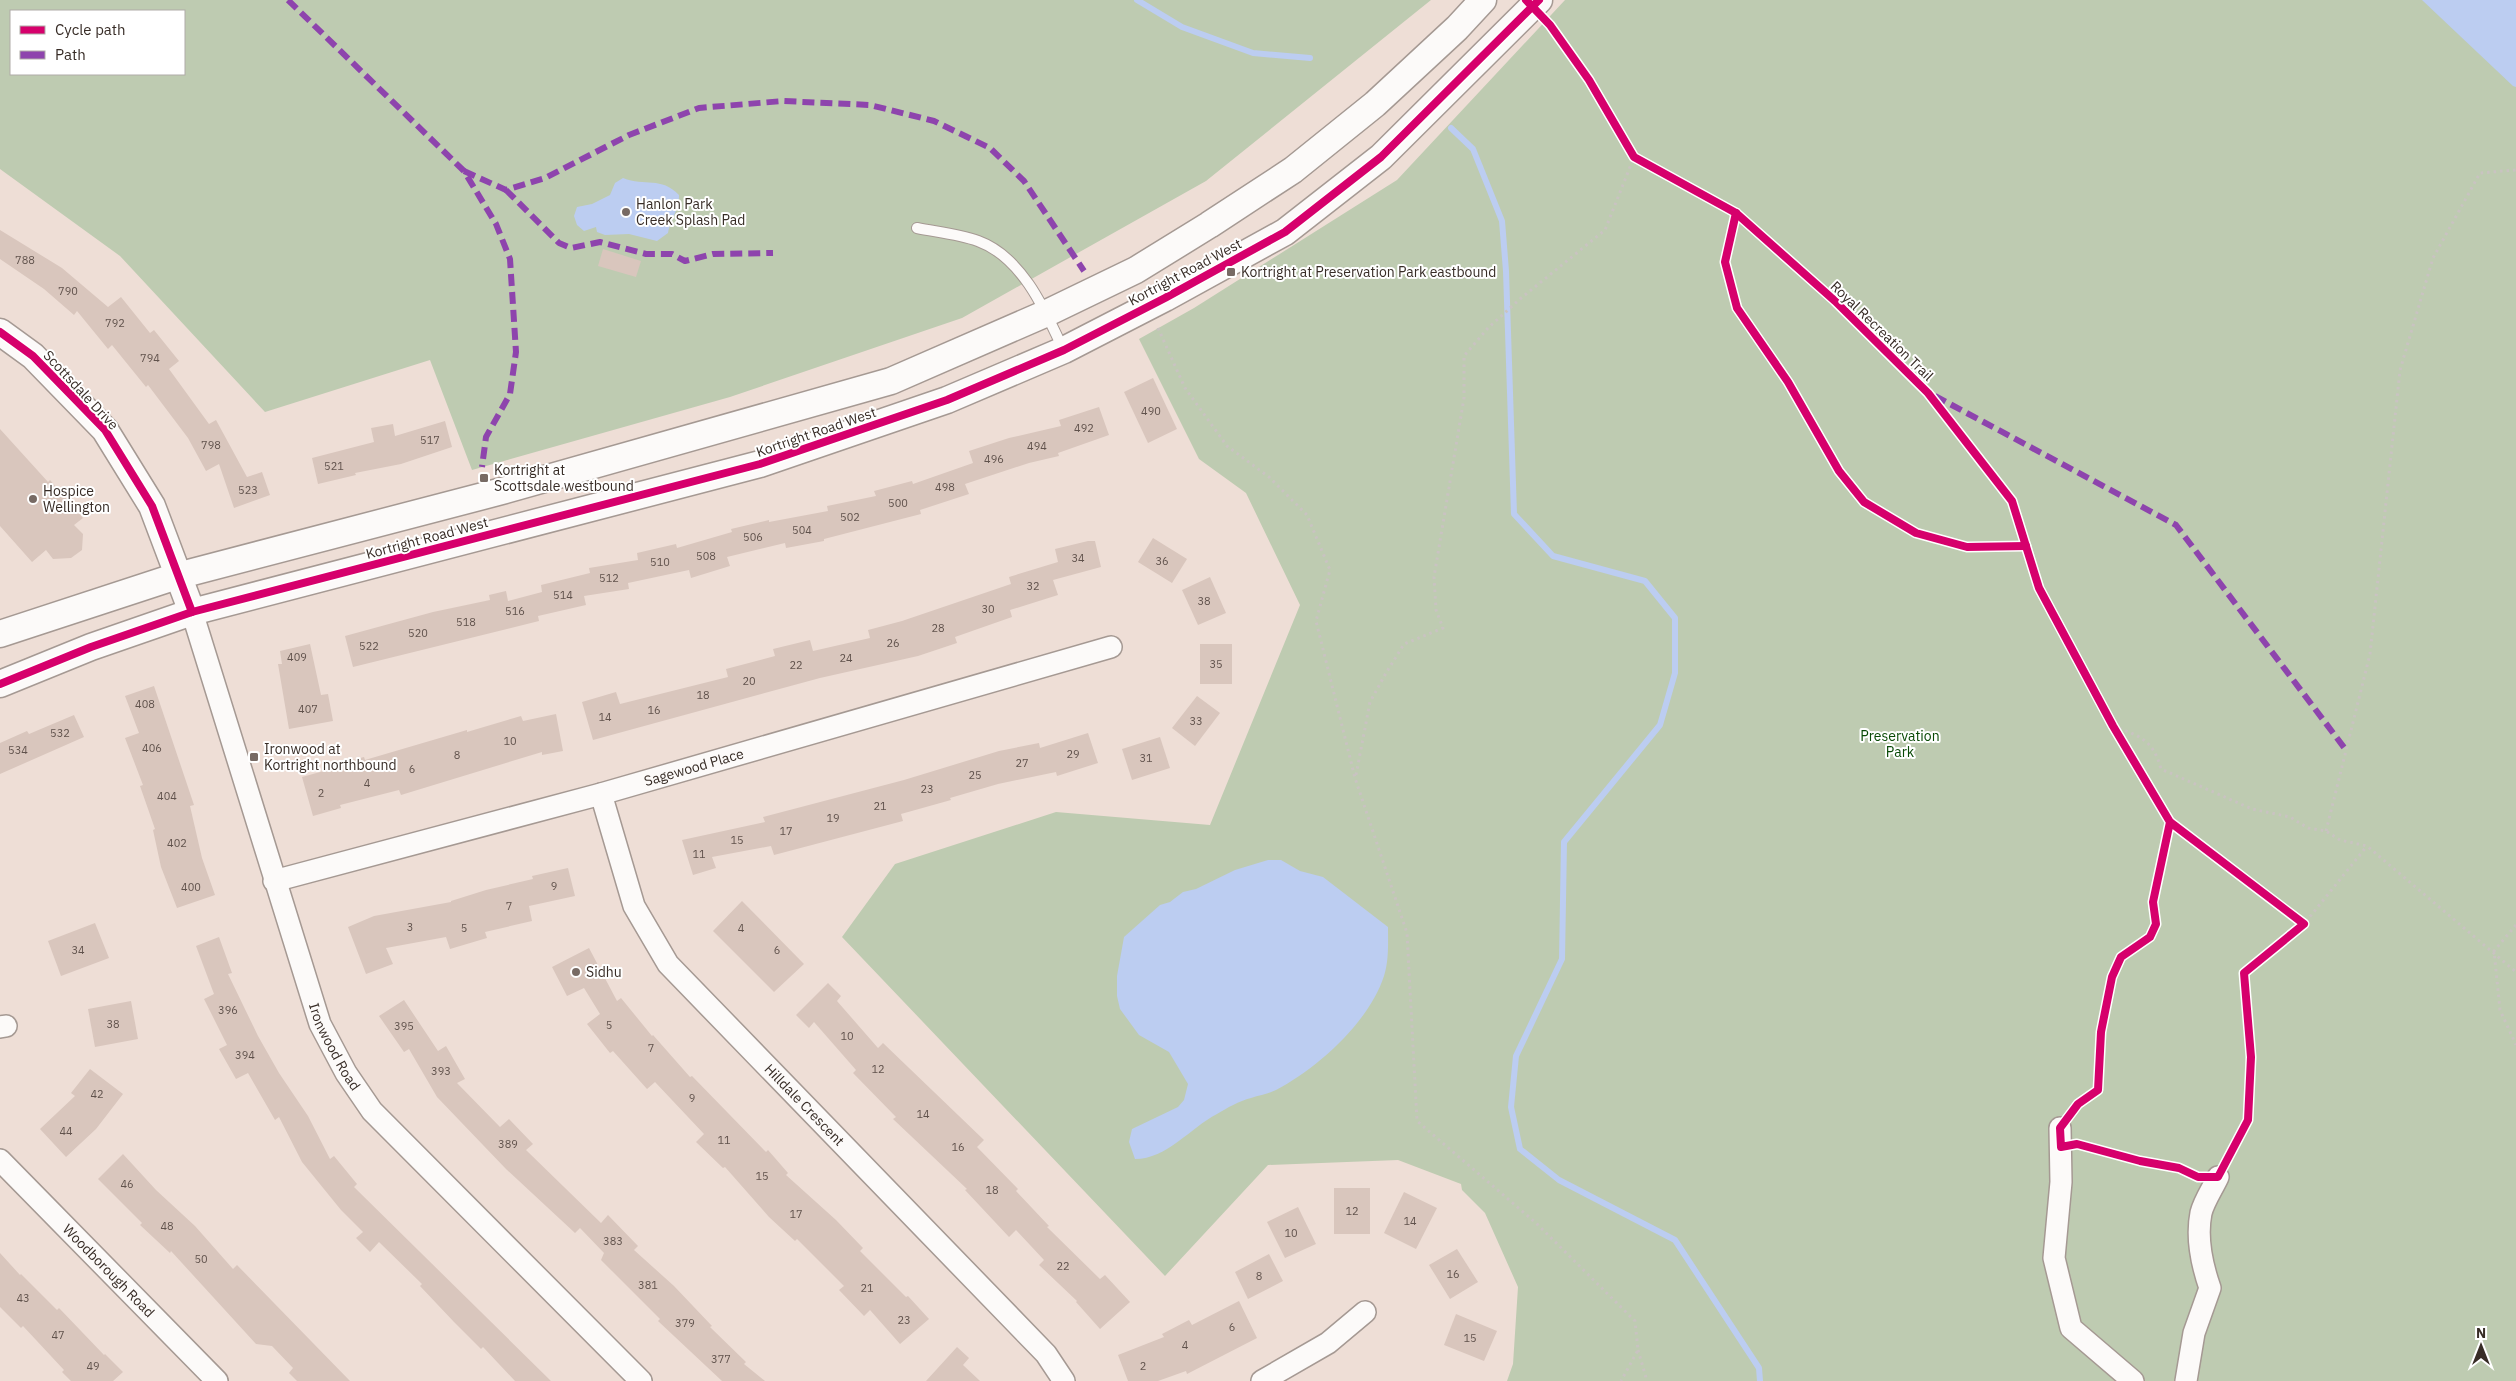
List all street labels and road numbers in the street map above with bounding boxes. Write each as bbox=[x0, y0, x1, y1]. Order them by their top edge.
street label: Kortright Road West bbox=[1125, 234, 1245, 309]
street label: Royal Recreation Trail bbox=[1827, 277, 1937, 385]
street label: Scottsdale Drive bbox=[40, 346, 123, 434]
street label: Kortright Road West bbox=[754, 403, 878, 461]
street label: Kortright Road West bbox=[364, 513, 490, 563]
street label: Sagewood Place bbox=[642, 744, 746, 790]
street label: Ironwood Road bbox=[305, 1001, 364, 1094]
street label: Hilldale Crescent bbox=[761, 1060, 848, 1150]
street label: Woodborough Road bbox=[59, 1220, 158, 1321]

